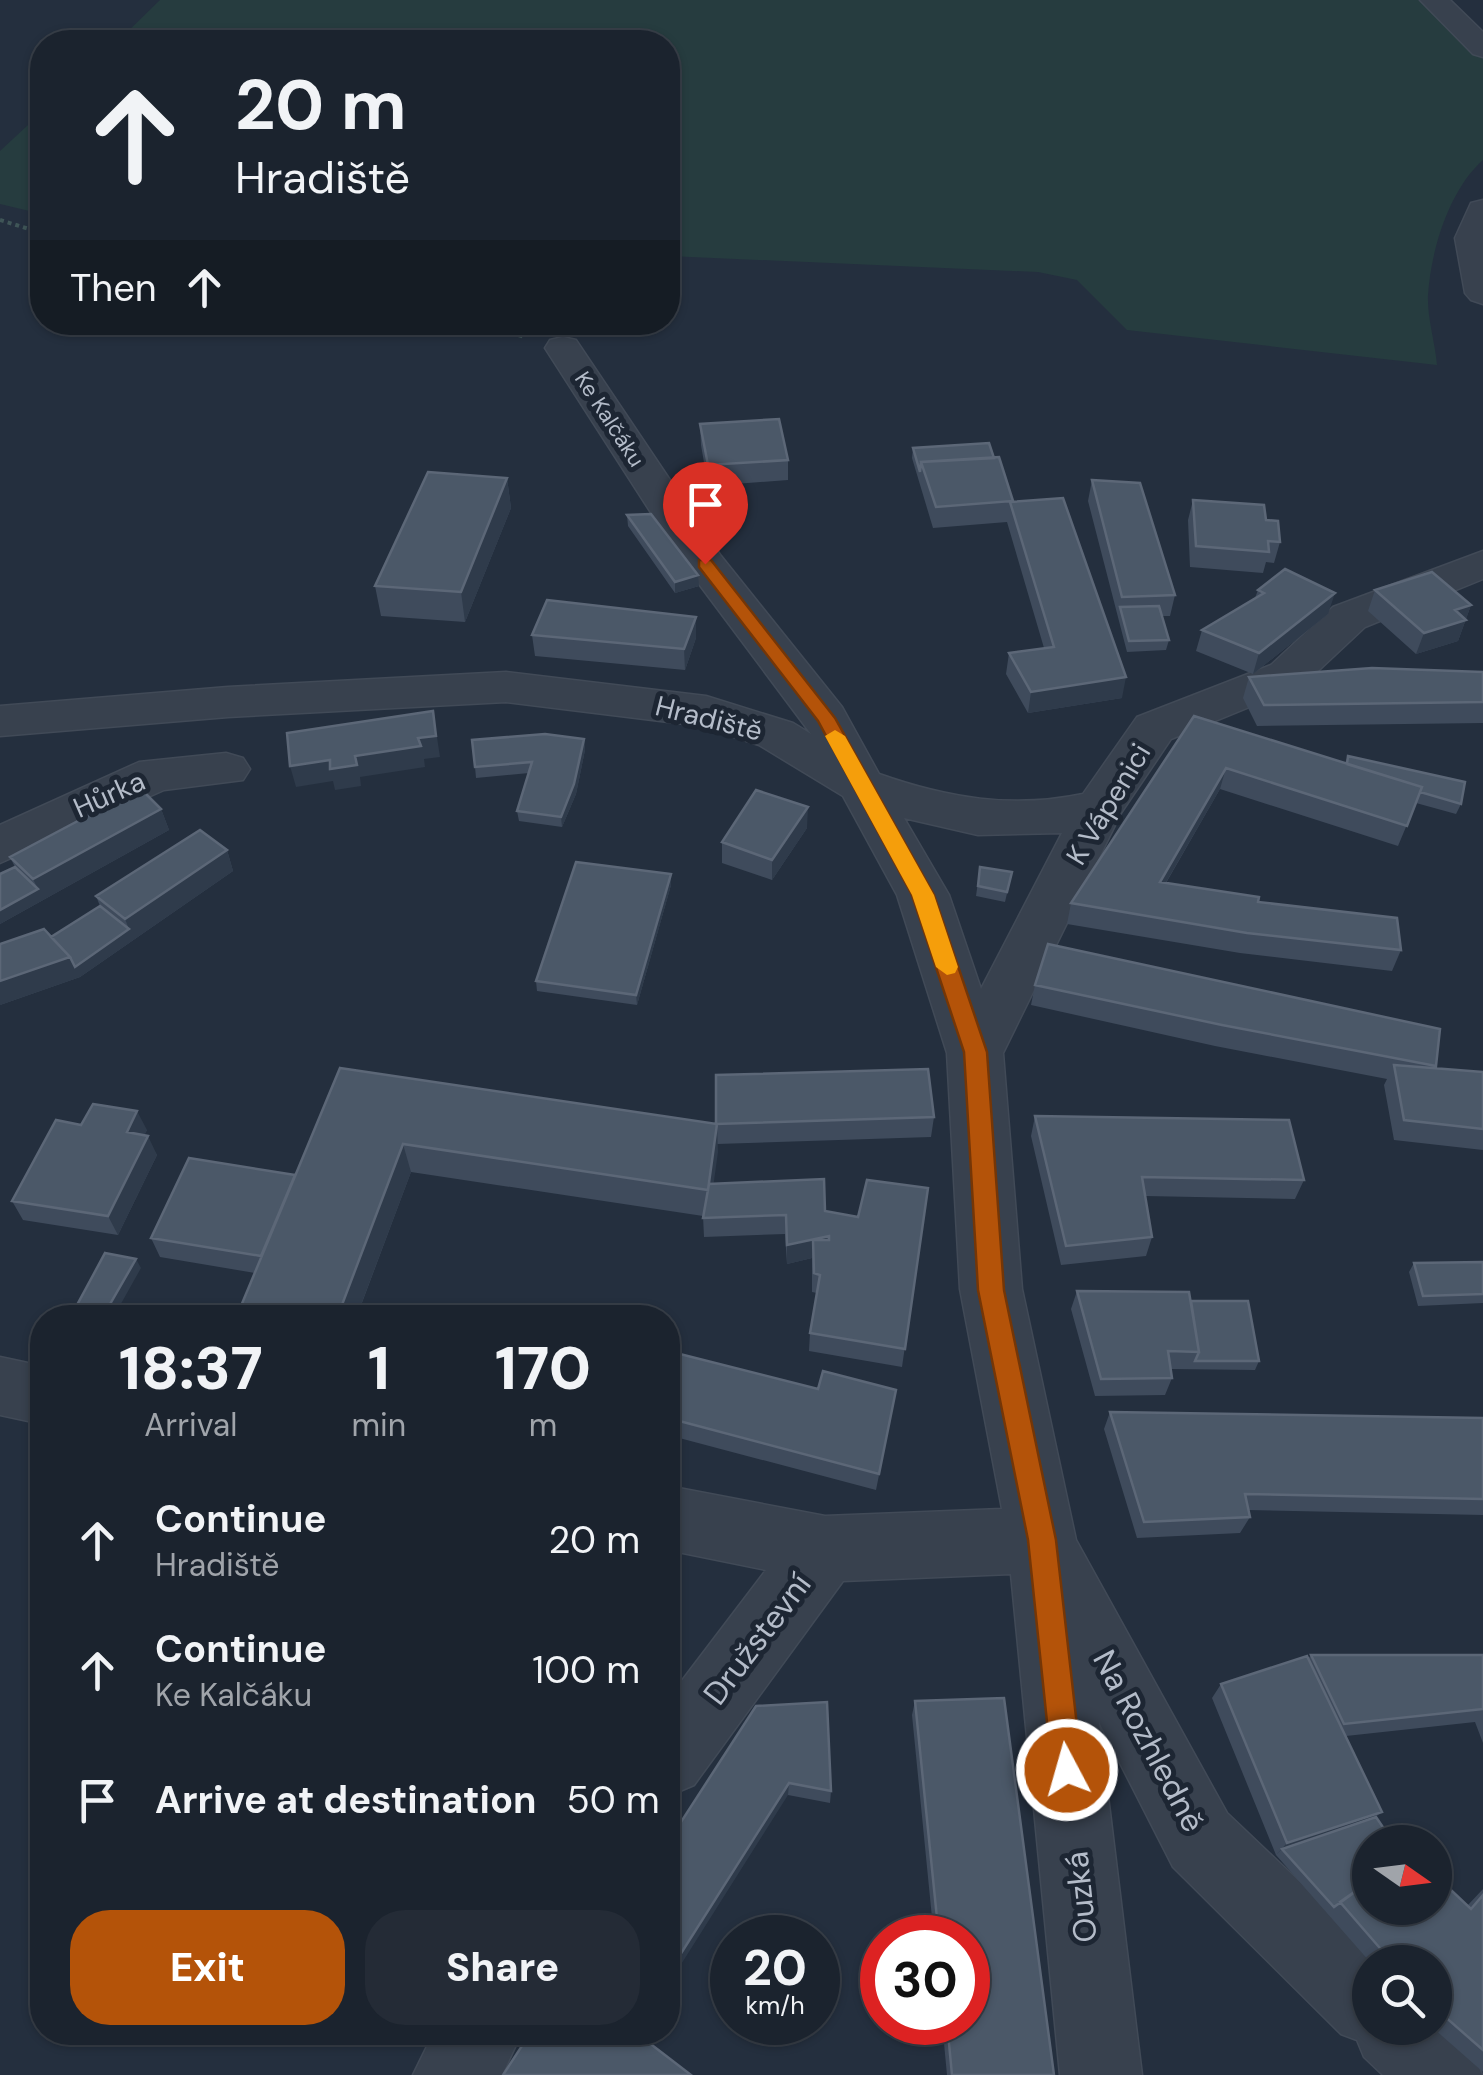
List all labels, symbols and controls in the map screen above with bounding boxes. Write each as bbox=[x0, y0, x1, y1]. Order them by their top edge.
text: 20 m bbox=[235, 60, 407, 151]
icon: ahead bbox=[70, 70, 200, 200]
text: Hradiště bbox=[235, 148, 410, 207]
icon: ahead bbox=[177, 260, 232, 315]
text: Then bbox=[70, 263, 157, 313]
street label: Ke Kalčáku bbox=[568, 366, 651, 472]
pin bbox=[663, 462, 748, 565]
icon: arrive bbox=[678, 477, 733, 532]
street label: Hradiště bbox=[652, 687, 766, 750]
street label: K Vápenici bbox=[1058, 737, 1159, 872]
street label: Hůrka bbox=[68, 762, 151, 827]
text: 18:37 bbox=[119, 1329, 263, 1408]
text: 1 bbox=[368, 1329, 390, 1408]
text: 170 bbox=[495, 1329, 591, 1408]
text: Arrival bbox=[144, 1404, 237, 1446]
text: min bbox=[351, 1404, 406, 1446]
text: m bbox=[529, 1404, 557, 1446]
text: Continue bbox=[155, 1494, 326, 1544]
icon: ahead bbox=[70, 1513, 125, 1568]
text: 20 m bbox=[549, 1515, 640, 1565]
text: Hradiště bbox=[155, 1544, 279, 1586]
street label: Družstevní bbox=[694, 1565, 820, 1713]
text: Continue bbox=[155, 1624, 326, 1674]
icon: ahead bbox=[70, 1643, 125, 1698]
street label: Na Rozhledně bbox=[1083, 1643, 1215, 1839]
text: 100 m bbox=[532, 1645, 640, 1695]
text: Ke Kalčáku bbox=[155, 1674, 312, 1716]
position arrow bbox=[1015, 1718, 1119, 1822]
icon: arrive bbox=[70, 1773, 125, 1828]
text: Arrive at destination bbox=[155, 1775, 537, 1825]
text: 50 m bbox=[567, 1775, 660, 1825]
north arrow bbox=[1352, 1825, 1452, 1925]
map controls bbox=[1352, 1825, 1452, 2045]
street label: Ouzká bbox=[1055, 1849, 1107, 1945]
button: Exit bbox=[70, 1910, 345, 2025]
button: Share bbox=[365, 1910, 640, 2025]
speed limit sign: 30 bbox=[860, 1915, 990, 2045]
text: 20 bbox=[743, 1935, 807, 2001]
button: search bbox=[1352, 1945, 1452, 2045]
text: km/h bbox=[745, 1989, 805, 2022]

